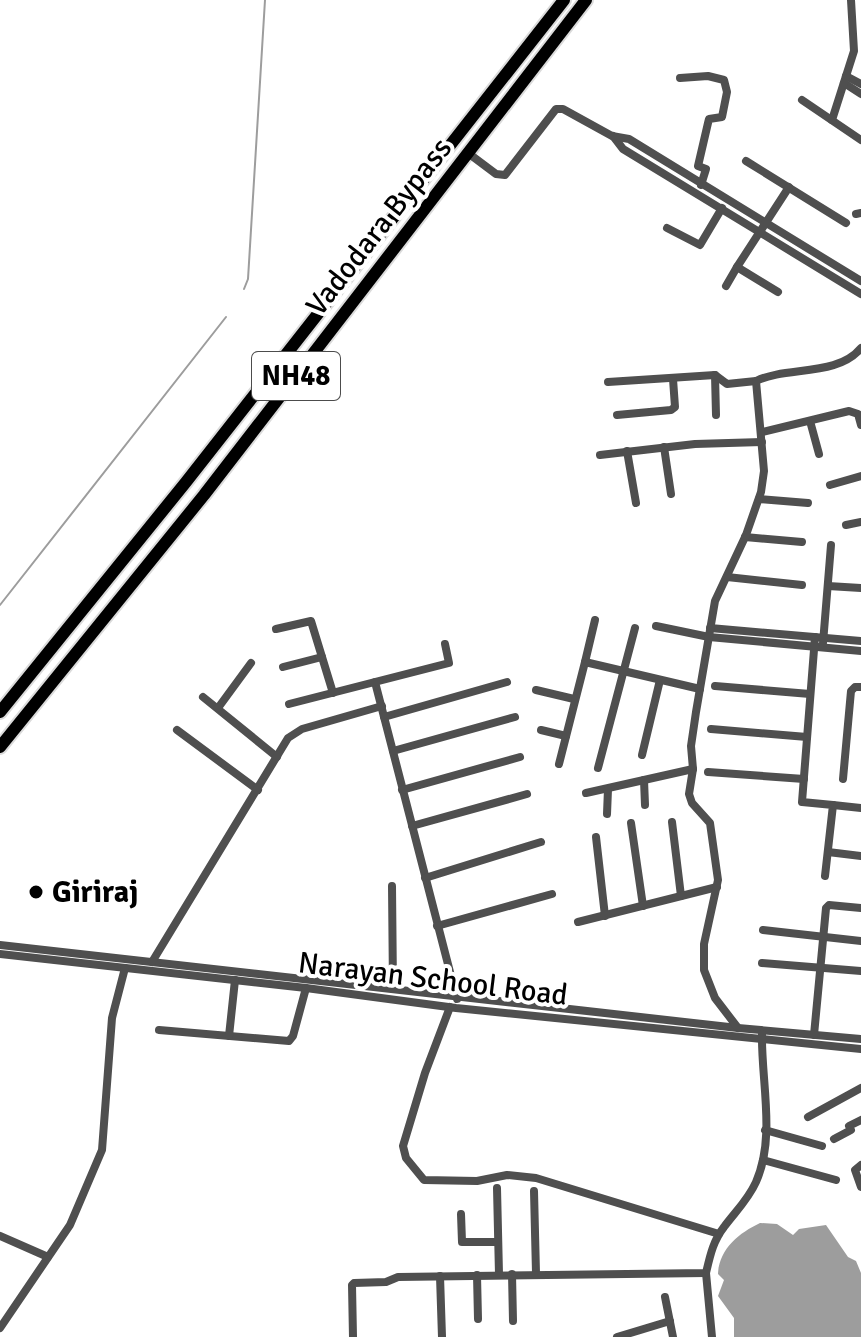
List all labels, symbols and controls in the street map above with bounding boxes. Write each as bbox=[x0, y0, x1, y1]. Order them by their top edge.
street label: Vadodara Bypass bbox=[298, 131, 460, 323]
road number: NH48 bbox=[252, 352, 340, 400]
place label: Giriraj bbox=[52, 874, 138, 911]
marker: Giriraj bbox=[27, 883, 45, 901]
street label: Narayan School Road bbox=[296, 944, 570, 1014]

